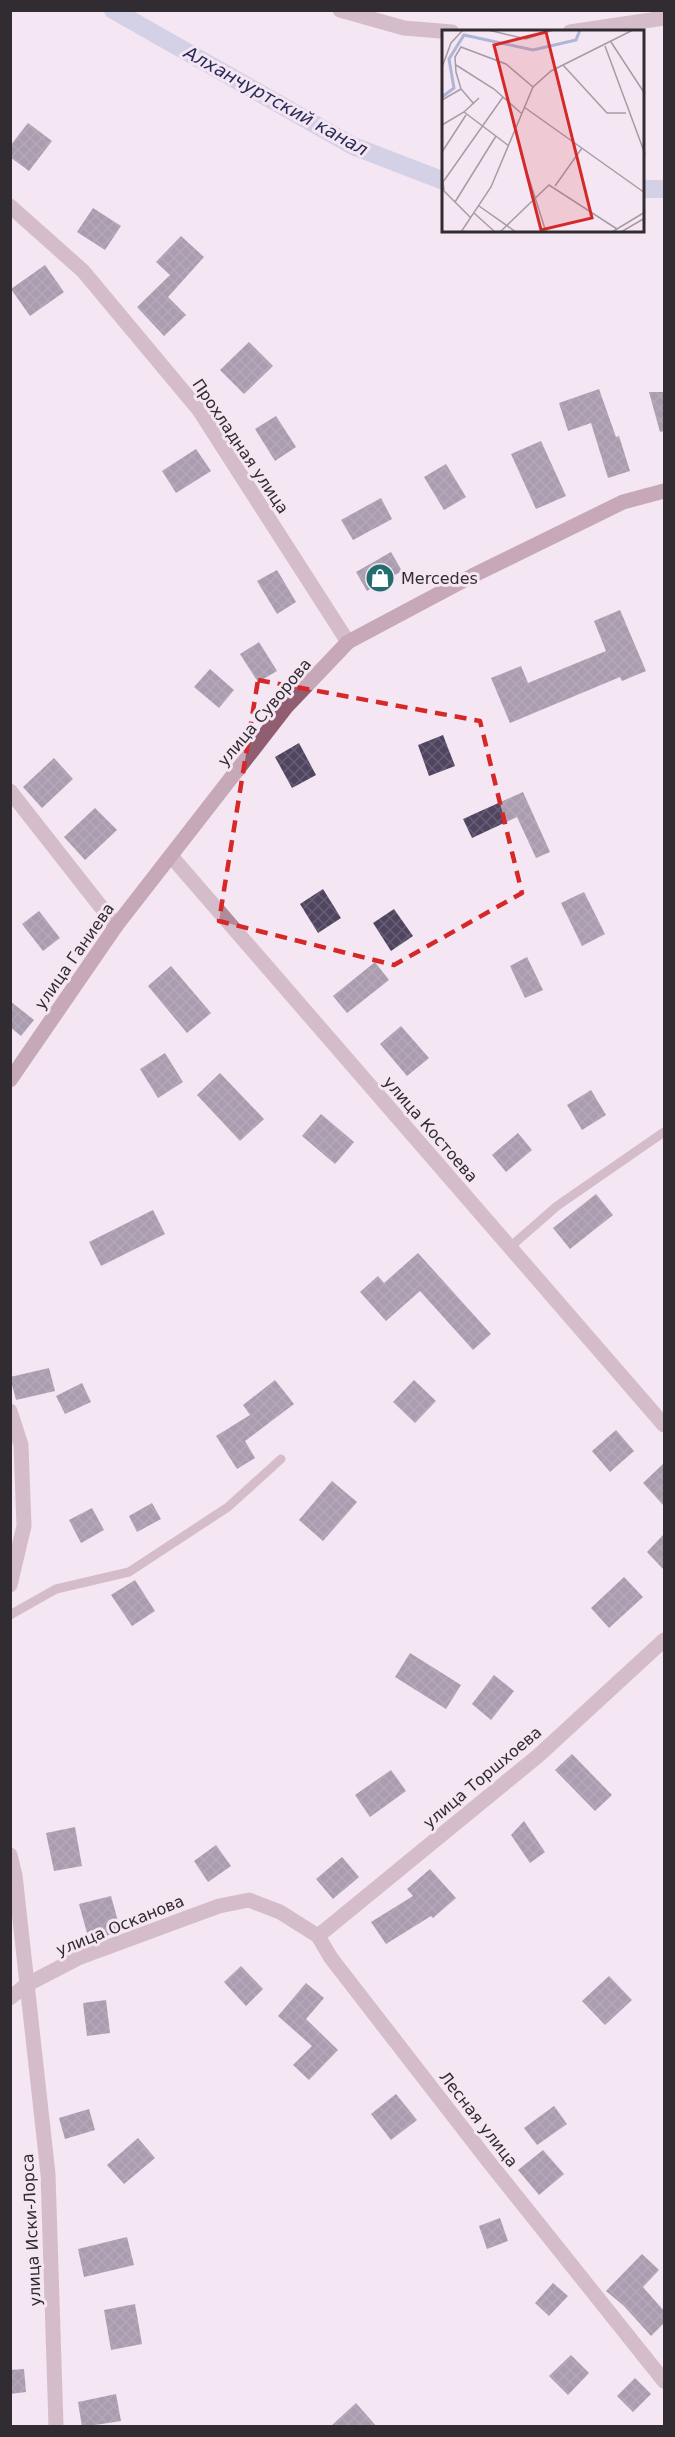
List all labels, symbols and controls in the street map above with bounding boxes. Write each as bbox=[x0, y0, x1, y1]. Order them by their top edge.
inset map bbox=[442, 30, 645, 232]
water label: Алханчуртский канал bbox=[180, 41, 372, 160]
street label: Прохладная улица bbox=[188, 375, 293, 517]
shop icon: Mercedes bbox=[364, 562, 396, 594]
place label: Mercedes bbox=[401, 569, 478, 588]
street label: улица Суворова bbox=[214, 655, 315, 770]
street label: улица Ганиева bbox=[31, 899, 118, 1013]
street label: улица Костоева bbox=[379, 1073, 482, 1186]
street label: улица Торшхоева bbox=[419, 1722, 545, 1832]
street label: улица Осканова bbox=[53, 1891, 187, 1960]
street label: Лесная улица bbox=[435, 2068, 522, 2171]
street label: улица Иски-Лорса bbox=[18, 2153, 45, 2307]

